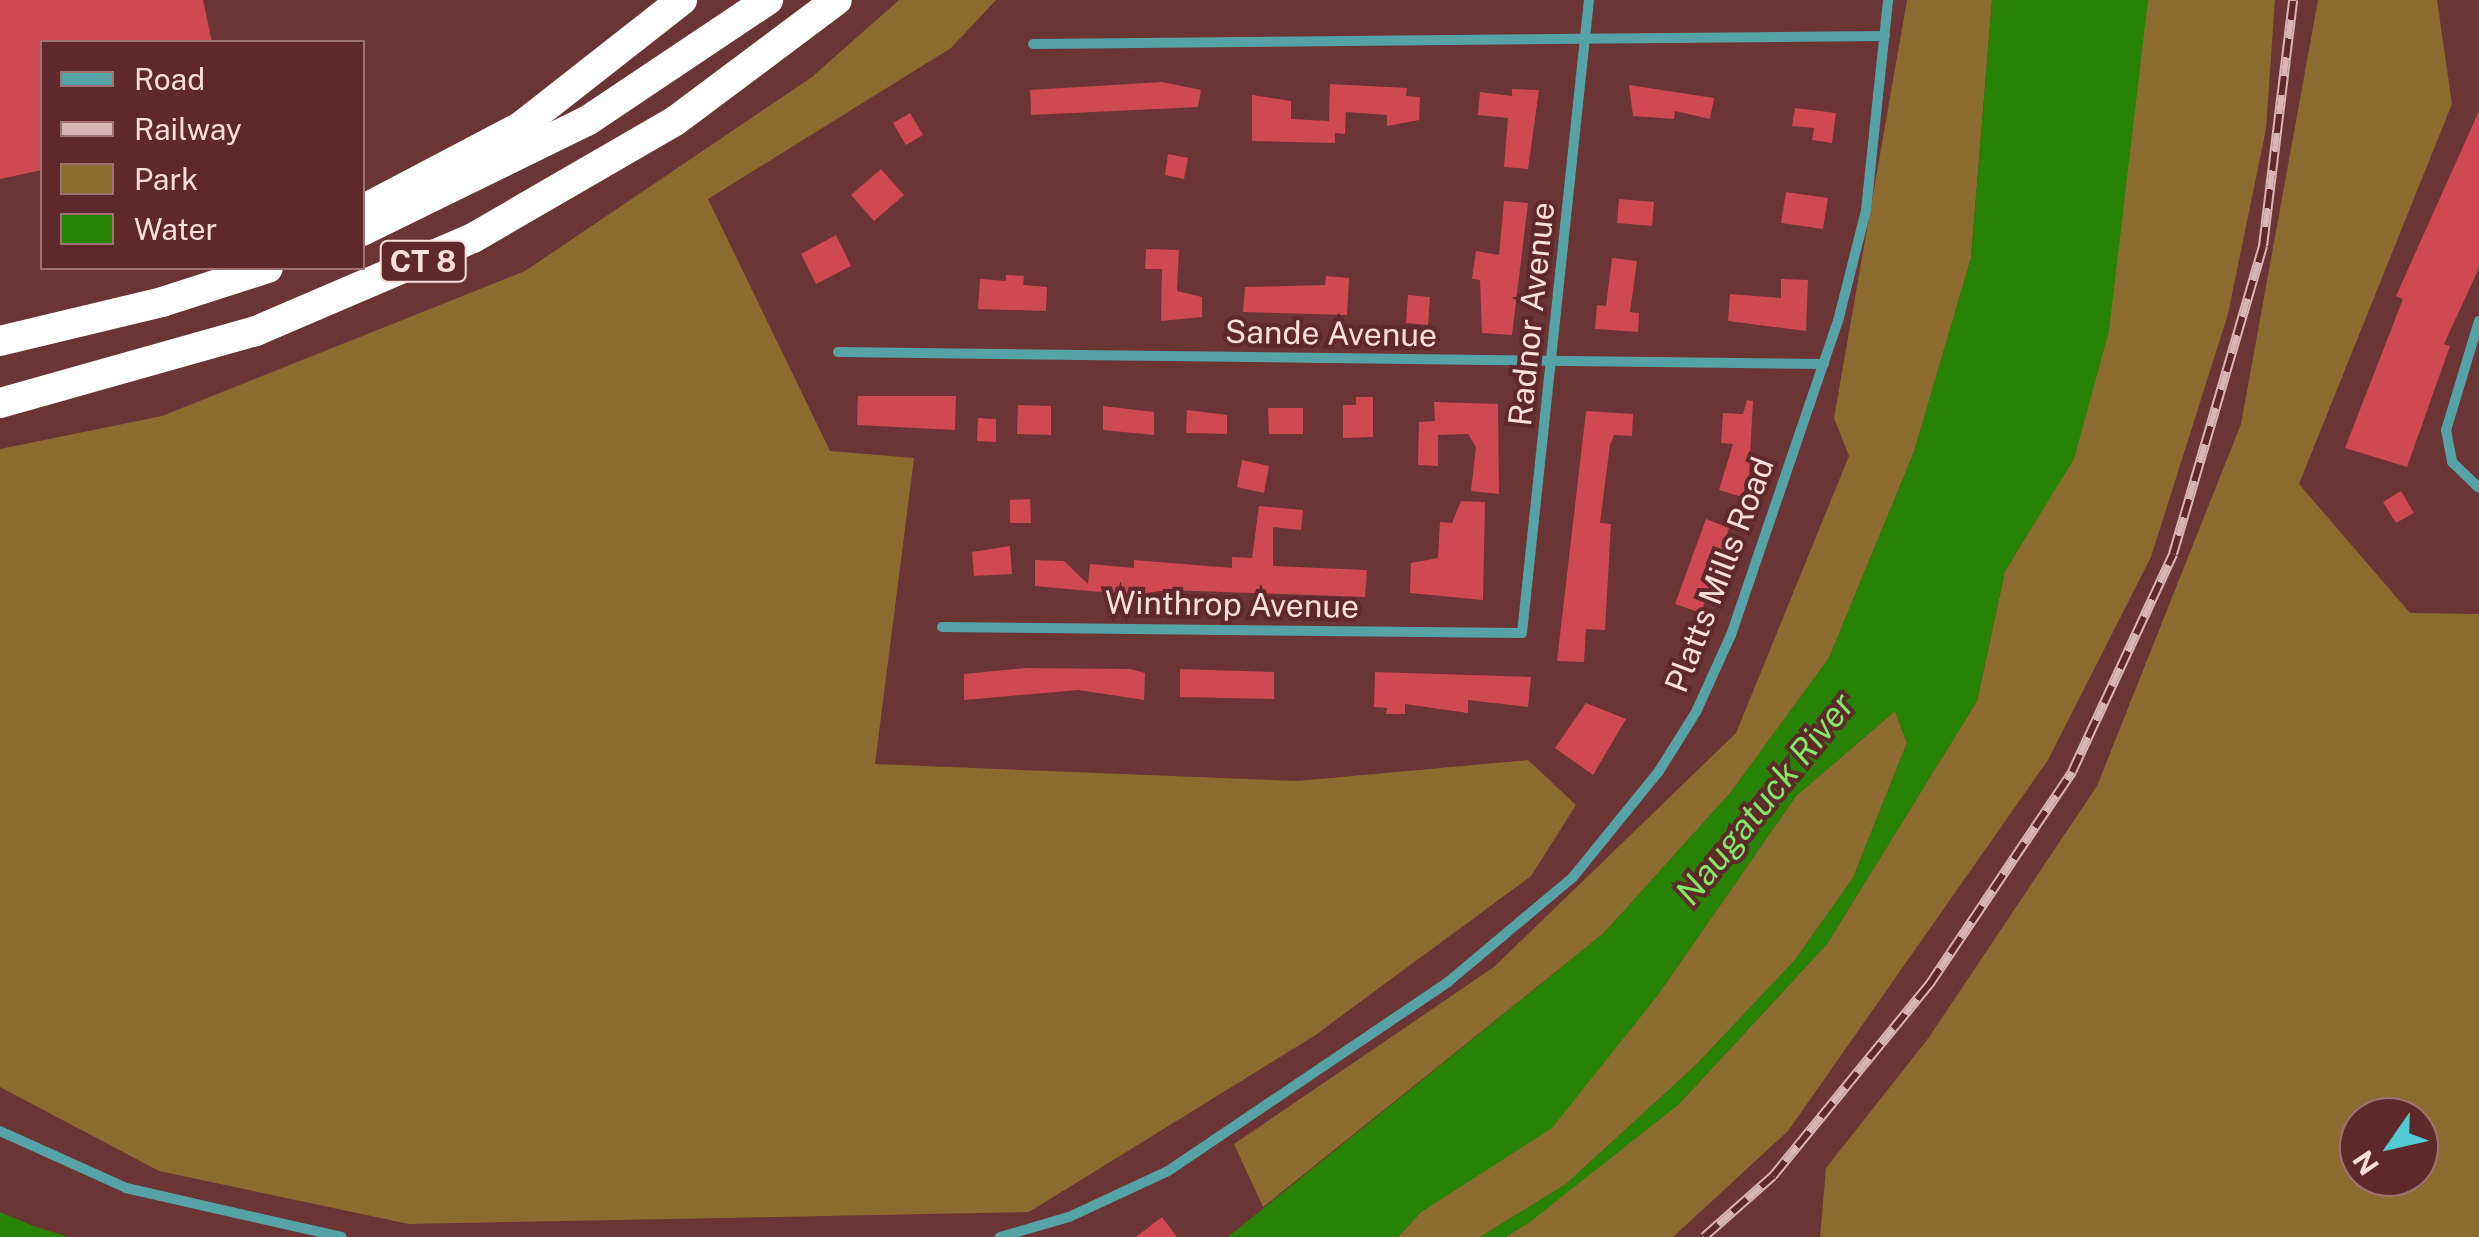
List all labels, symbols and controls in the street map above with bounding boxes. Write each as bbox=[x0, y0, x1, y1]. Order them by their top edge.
legend bbox=[40, 40, 365, 270]
text: Road bbox=[134, 61, 205, 97]
text: Railway bbox=[134, 111, 242, 147]
text: Park bbox=[134, 161, 198, 197]
street label: Radnor Avenue bbox=[1501, 200, 1563, 428]
text: Water bbox=[134, 211, 217, 247]
road number: CT 8 bbox=[378, 236, 468, 286]
street label: Sande Avenue bbox=[1224, 313, 1438, 355]
street label: Platts Mills Road bbox=[1657, 452, 1783, 698]
street label: Winthrop Avenue bbox=[1104, 584, 1360, 626]
water label: Naugatuck River bbox=[1667, 685, 1863, 913]
north arrow bbox=[2339, 1097, 2439, 1197]
text: N bbox=[2346, 1145, 2385, 1181]

